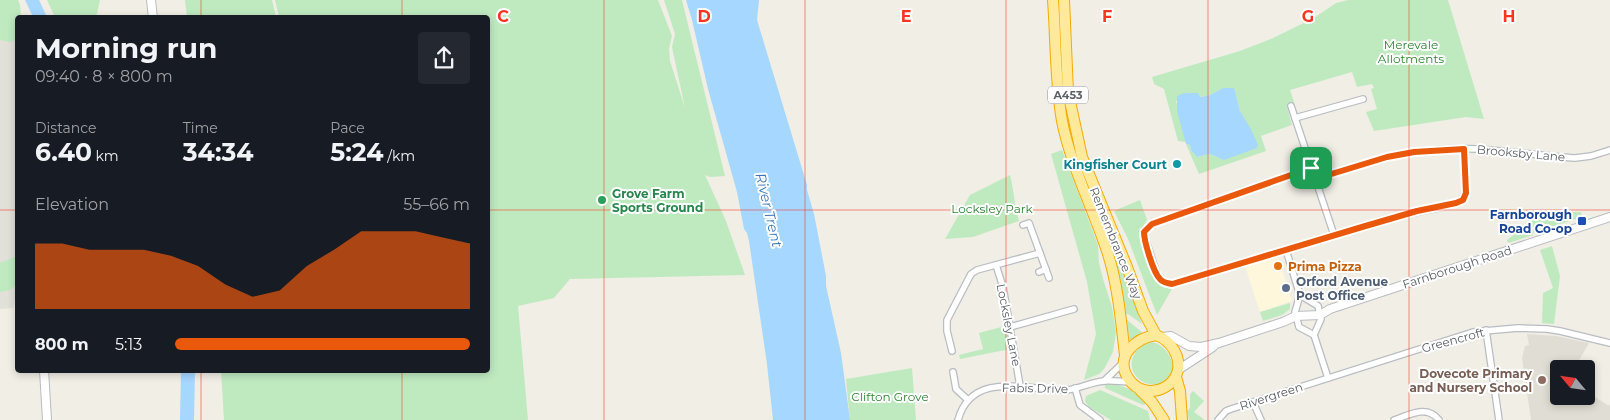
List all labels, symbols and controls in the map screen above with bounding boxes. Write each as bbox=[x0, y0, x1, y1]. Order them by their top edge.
text: C bbox=[497, 7, 509, 26]
text: D bbox=[697, 7, 711, 26]
text: E bbox=[901, 7, 911, 26]
text: F bbox=[1102, 7, 1112, 26]
text: G bbox=[1302, 7, 1314, 26]
text: H bbox=[1503, 7, 1515, 26]
text: Morning run bbox=[35, 31, 217, 65]
button: share bbox=[418, 32, 470, 84]
park label: Merevale Allotments bbox=[1378, 37, 1444, 66]
text: 09:40 · 8 × 800 m bbox=[35, 67, 173, 86]
road number: A453 bbox=[1048, 86, 1088, 104]
text: Distance bbox=[35, 119, 97, 137]
text: Time bbox=[183, 119, 218, 137]
text: Pace bbox=[330, 119, 365, 137]
text: 6.40 bbox=[35, 137, 92, 167]
text: 34:34 bbox=[183, 137, 253, 167]
text: 5:24 bbox=[330, 137, 383, 167]
street label: Brooksby Lane bbox=[1476, 142, 1566, 164]
text: km bbox=[92, 147, 119, 165]
text: /km bbox=[383, 147, 415, 165]
pin bbox=[1290, 147, 1332, 189]
icon: arrive bbox=[1297, 154, 1325, 182]
place label: Kingfisher Court bbox=[1063, 157, 1168, 172]
marker: Kingfisher Court bbox=[1171, 158, 1183, 170]
water label: River Trent bbox=[752, 171, 786, 249]
street label: Remembrance Way bbox=[1087, 185, 1145, 302]
place label: Grove Farm Sports Ground bbox=[612, 186, 703, 215]
marker: Grove Farm Sports Ground bbox=[596, 194, 608, 206]
text: Elevation bbox=[35, 195, 109, 214]
text: 55–66 m bbox=[403, 195, 470, 214]
park label: Locksley Park bbox=[951, 201, 1034, 216]
place label: Farnborough Road Co-op bbox=[1490, 207, 1572, 236]
marker: Farnborough Road Co-op bbox=[1576, 215, 1588, 227]
street label: Farnborough Road bbox=[1400, 242, 1514, 292]
place label: Prima Pizza bbox=[1288, 259, 1362, 274]
marker: Prima Pizza bbox=[1272, 260, 1284, 272]
place label: Orford Avenue Post Office bbox=[1296, 274, 1388, 303]
marker: Orford Avenue Post Office bbox=[1280, 282, 1292, 294]
street label: Locksley Lane bbox=[994, 283, 1024, 367]
street label: Greencroft bbox=[1420, 324, 1486, 356]
text: 800 m bbox=[35, 335, 89, 354]
text: 5:13 bbox=[115, 335, 142, 354]
north arrow bbox=[1550, 360, 1595, 405]
map controls bbox=[1550, 360, 1595, 405]
place label: Dovecote Primary and Nursery School bbox=[1409, 366, 1533, 395]
marker: Dovecote Primary and Nursery School bbox=[1536, 374, 1548, 386]
street label: Rivergreen bbox=[1237, 379, 1305, 413]
street label: Fabis Drive bbox=[1002, 380, 1068, 396]
park label: Clifton Grove bbox=[851, 389, 929, 404]

